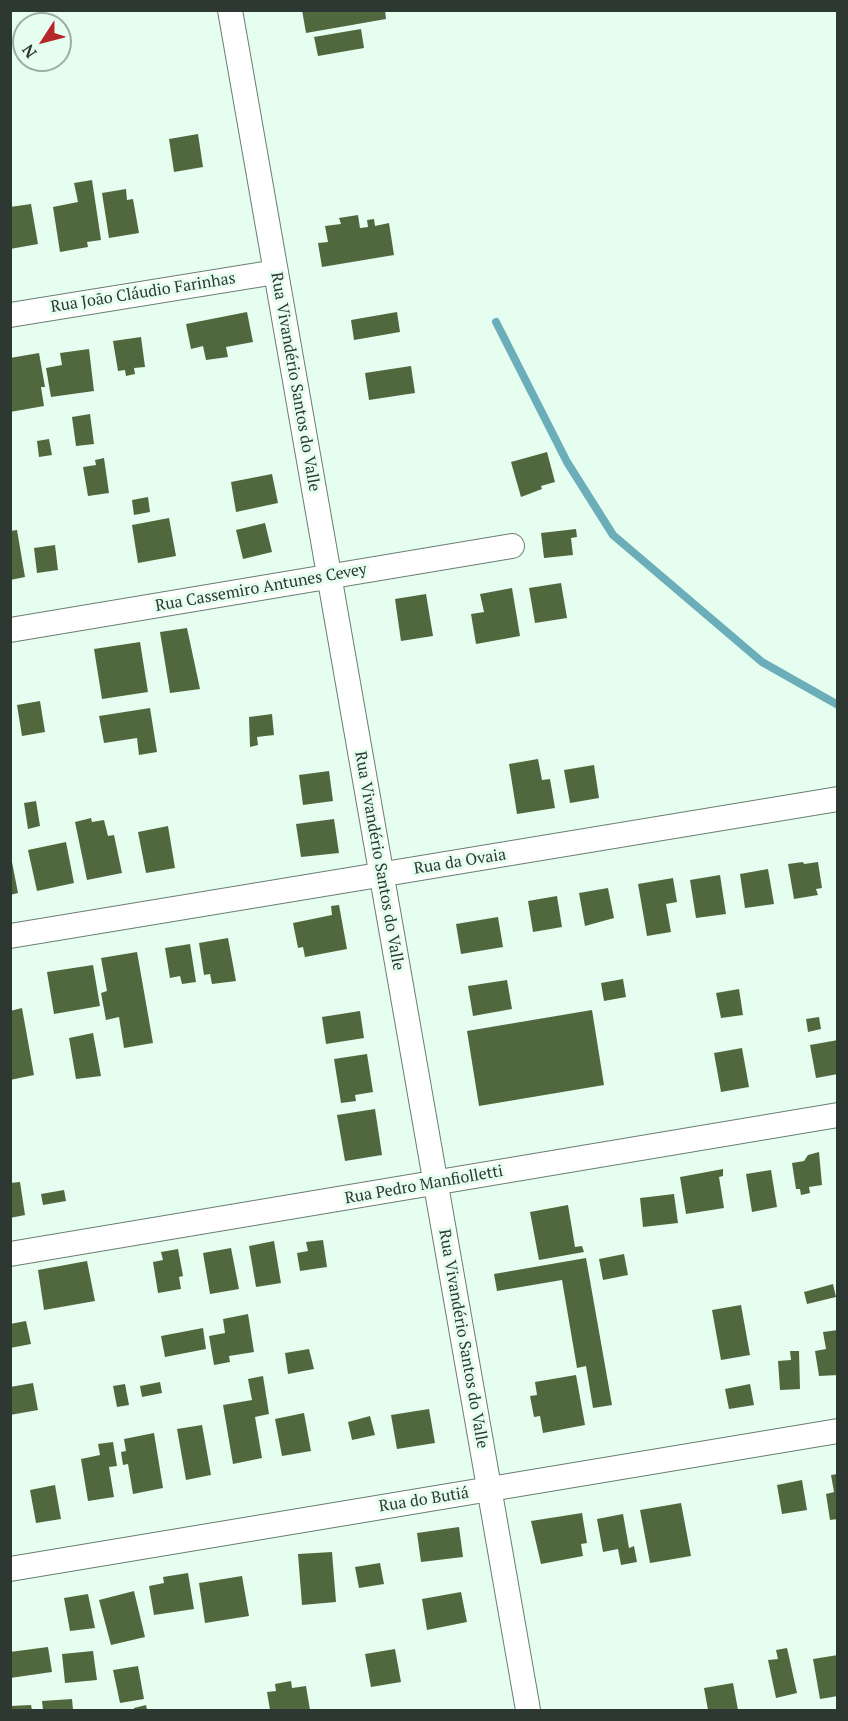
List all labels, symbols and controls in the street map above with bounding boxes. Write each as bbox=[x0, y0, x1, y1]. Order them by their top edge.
north arrow bbox=[12, 12, 72, 72]
text: N bbox=[17, 40, 42, 63]
street label: Rua João Cláudio Farinhas bbox=[49, 269, 237, 317]
street label: Rua Vivandério Santos do Valle bbox=[266, 271, 324, 493]
street label: Rua Cassemiro Antunes Cevey bbox=[154, 560, 368, 616]
street label: Rua Vivandério Santos do Valle bbox=[350, 750, 408, 972]
street label: Rua da Ovaia bbox=[413, 845, 507, 879]
street label: Rua Pedro Manfiolletti bbox=[343, 1162, 505, 1208]
street label: Rua Vivandério Santos do Valle bbox=[434, 1228, 492, 1450]
street label: Rua do Butiá bbox=[378, 1483, 470, 1517]

